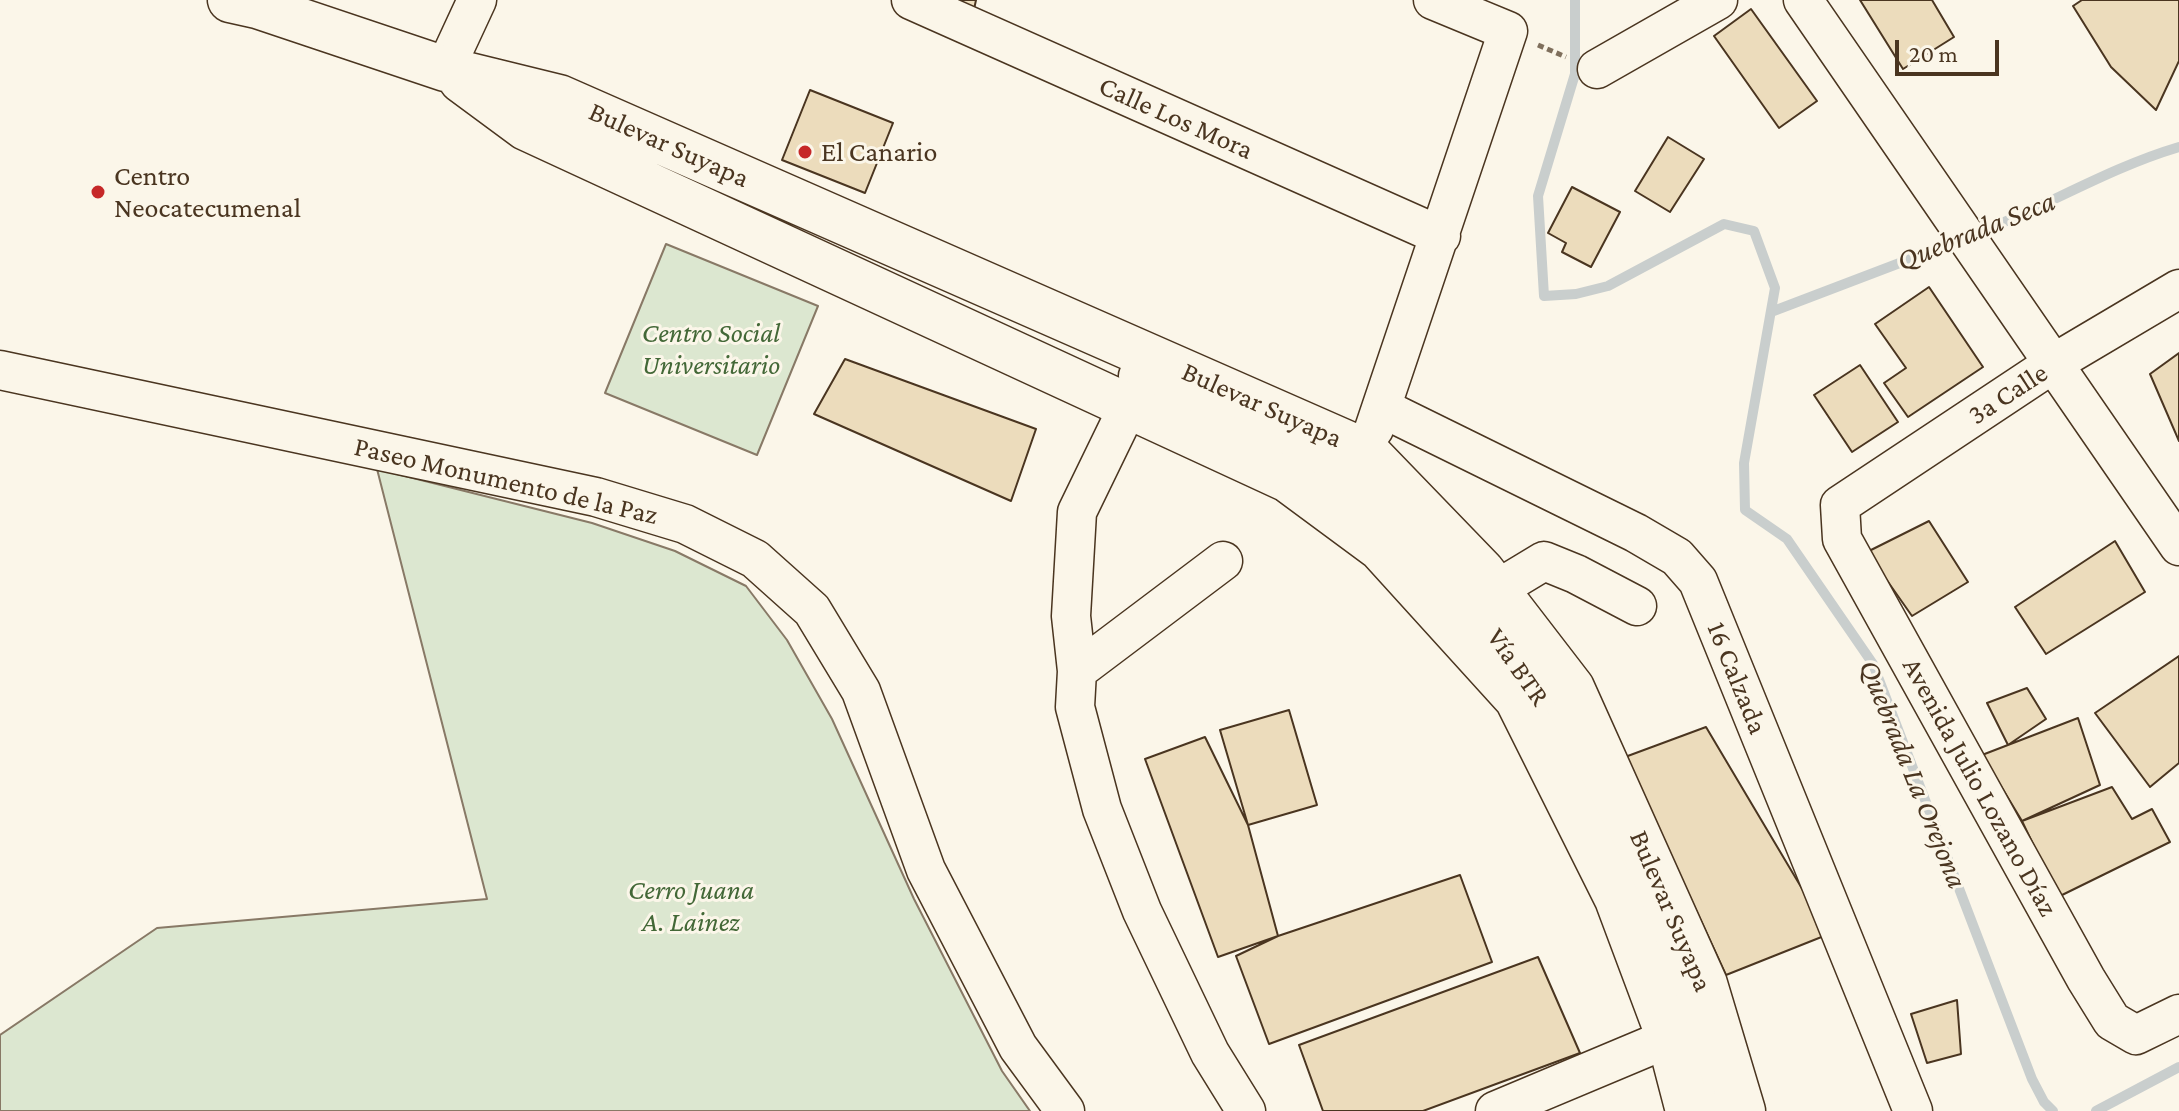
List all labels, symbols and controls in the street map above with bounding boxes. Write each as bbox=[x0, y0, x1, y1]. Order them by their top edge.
scale bar bbox=[1899, 24, 2003, 74]
text: 20 m bbox=[1909, 40, 1958, 67]
street label: Calle Los Mora bbox=[1094, 69, 1258, 167]
street label: Bulevar Suyapa bbox=[584, 95, 754, 195]
place label: El Canario bbox=[821, 135, 937, 169]
marker: El Canario bbox=[796, 143, 814, 161]
place label: Centro Neocatecumenal bbox=[114, 159, 301, 225]
marker: Centro Neocatecumenal bbox=[89, 183, 107, 201]
water label: Quebrada Seca bbox=[1892, 183, 2060, 279]
park label: Centro Social Universitario bbox=[642, 316, 780, 382]
street label: Bulevar Suyapa bbox=[1177, 355, 1347, 455]
street label: 3a Calle bbox=[1962, 356, 2054, 432]
street label: Paseo Monumento de la Paz bbox=[351, 430, 661, 532]
street label: 16 Calzada bbox=[1699, 617, 1775, 739]
street label: Vía BTR bbox=[1479, 622, 1557, 712]
street label: Avenida Julio Lozano Díaz bbox=[1895, 652, 2065, 922]
water label: Quebrada La Orejona bbox=[1851, 654, 1975, 894]
street label: Bulevar Suyapa bbox=[1622, 825, 1720, 997]
park label: Cerro Juana A. Lainez bbox=[628, 873, 754, 939]

